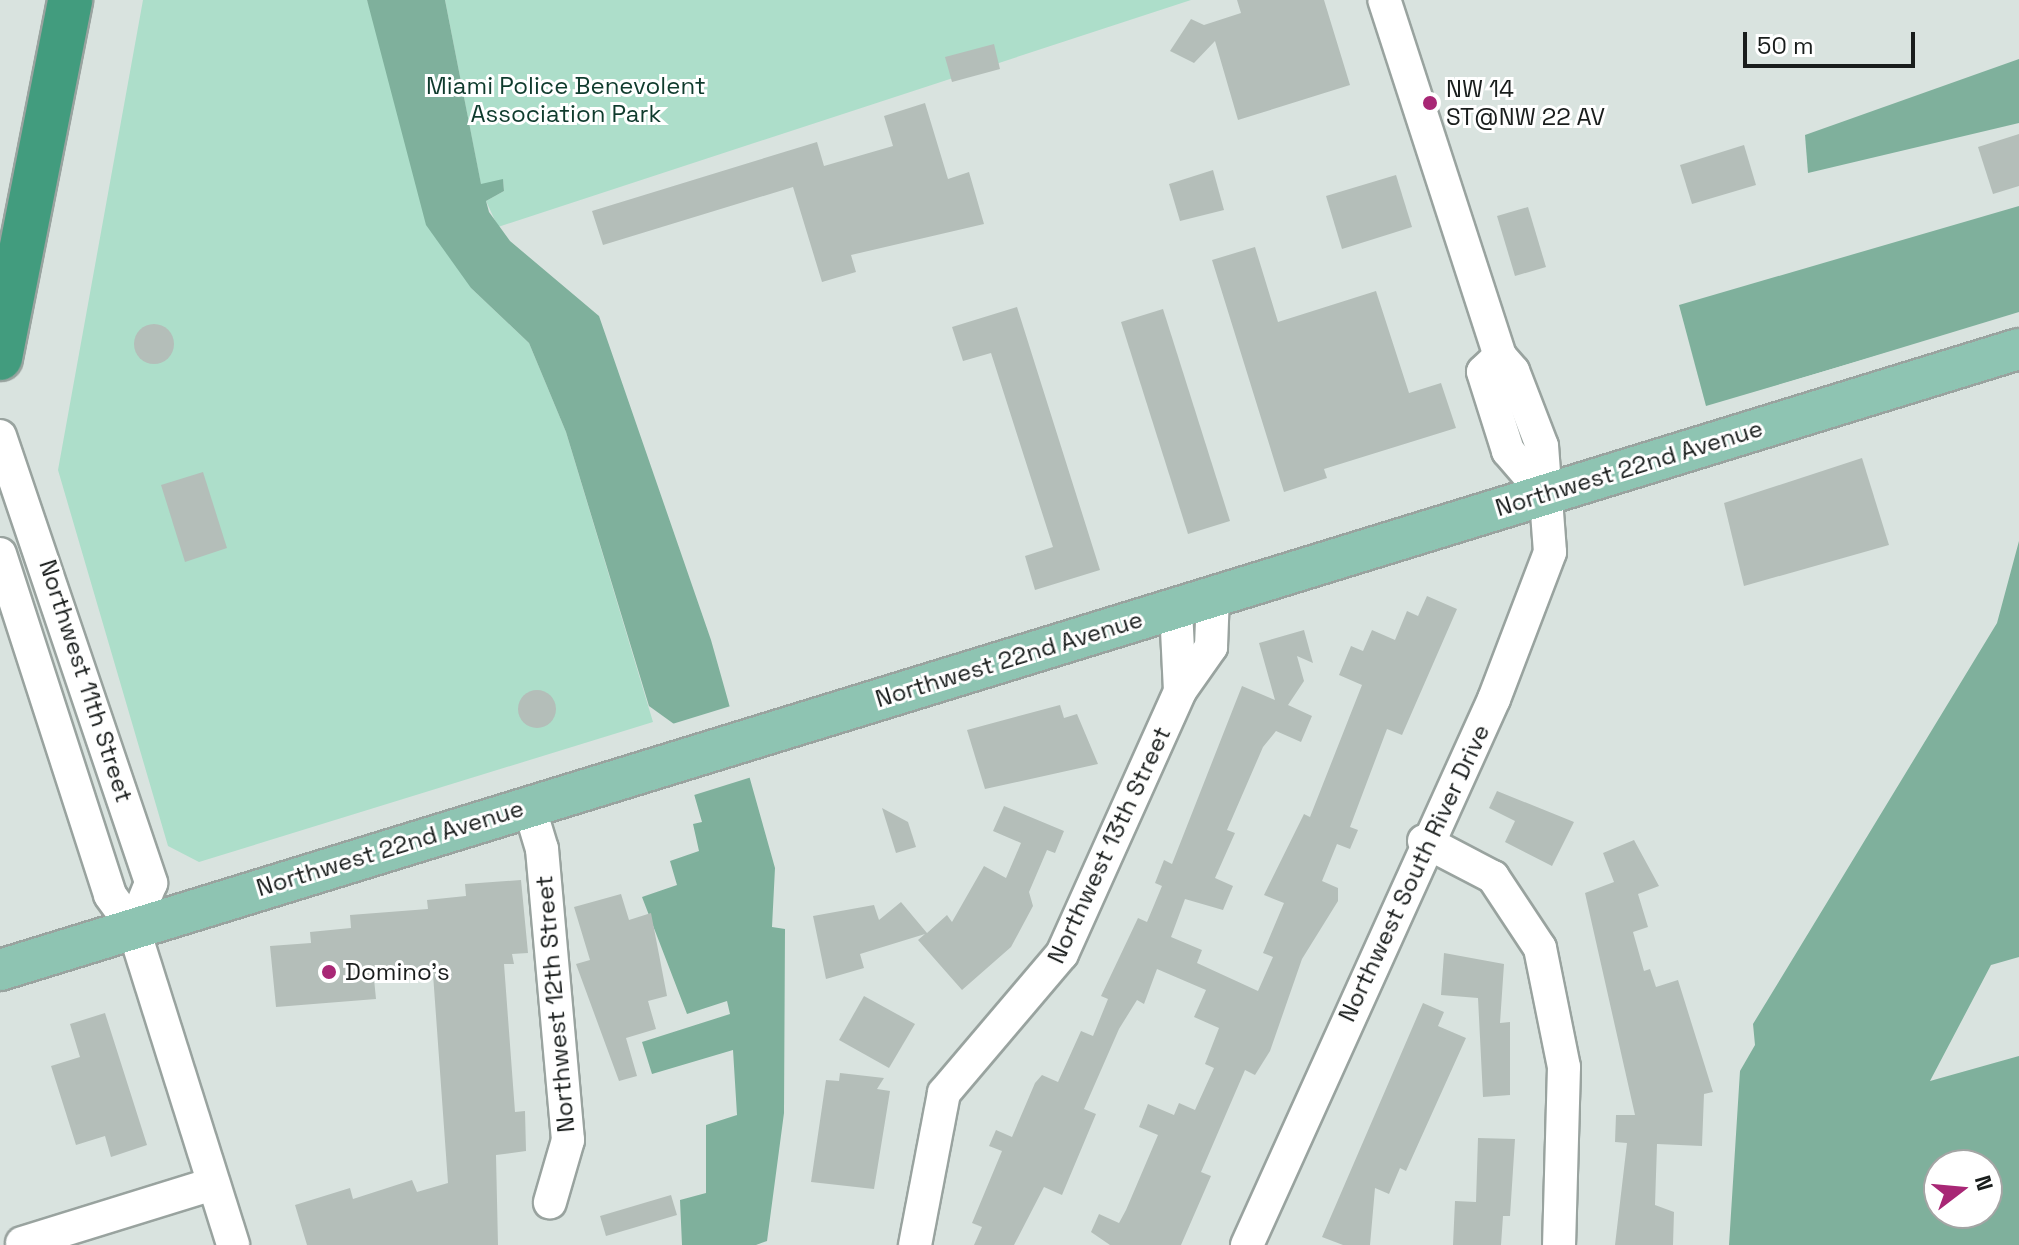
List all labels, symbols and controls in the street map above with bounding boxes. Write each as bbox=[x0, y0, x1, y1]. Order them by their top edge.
scale bar bbox=[1747, 16, 1919, 66]
text: 50 m bbox=[1757, 30, 1814, 61]
park label: Miami Police Benevolent Association Park bbox=[426, 72, 706, 128]
place label: NW 14 ST@NW 22 AV bbox=[1446, 75, 1606, 131]
marker: NW 14 ST@NW 22 AV bbox=[1421, 94, 1439, 112]
street label: Northwest 22nd Avenue bbox=[1492, 414, 1766, 522]
street label: Northwest 11th Street bbox=[33, 556, 139, 806]
street label: Northwest 22nd Avenue bbox=[872, 605, 1146, 713]
street label: Northwest South River Drive bbox=[1332, 720, 1496, 1026]
street label: Northwest 13th Street bbox=[1041, 722, 1177, 968]
street label: Northwest 22nd Avenue bbox=[253, 794, 527, 902]
street label: Northwest 12th Street bbox=[529, 874, 581, 1134]
place label: Domino's bbox=[345, 958, 450, 986]
marker: Domino's bbox=[320, 963, 338, 981]
north arrow bbox=[1923, 1149, 2003, 1229]
text: N bbox=[1969, 1172, 2000, 1194]

